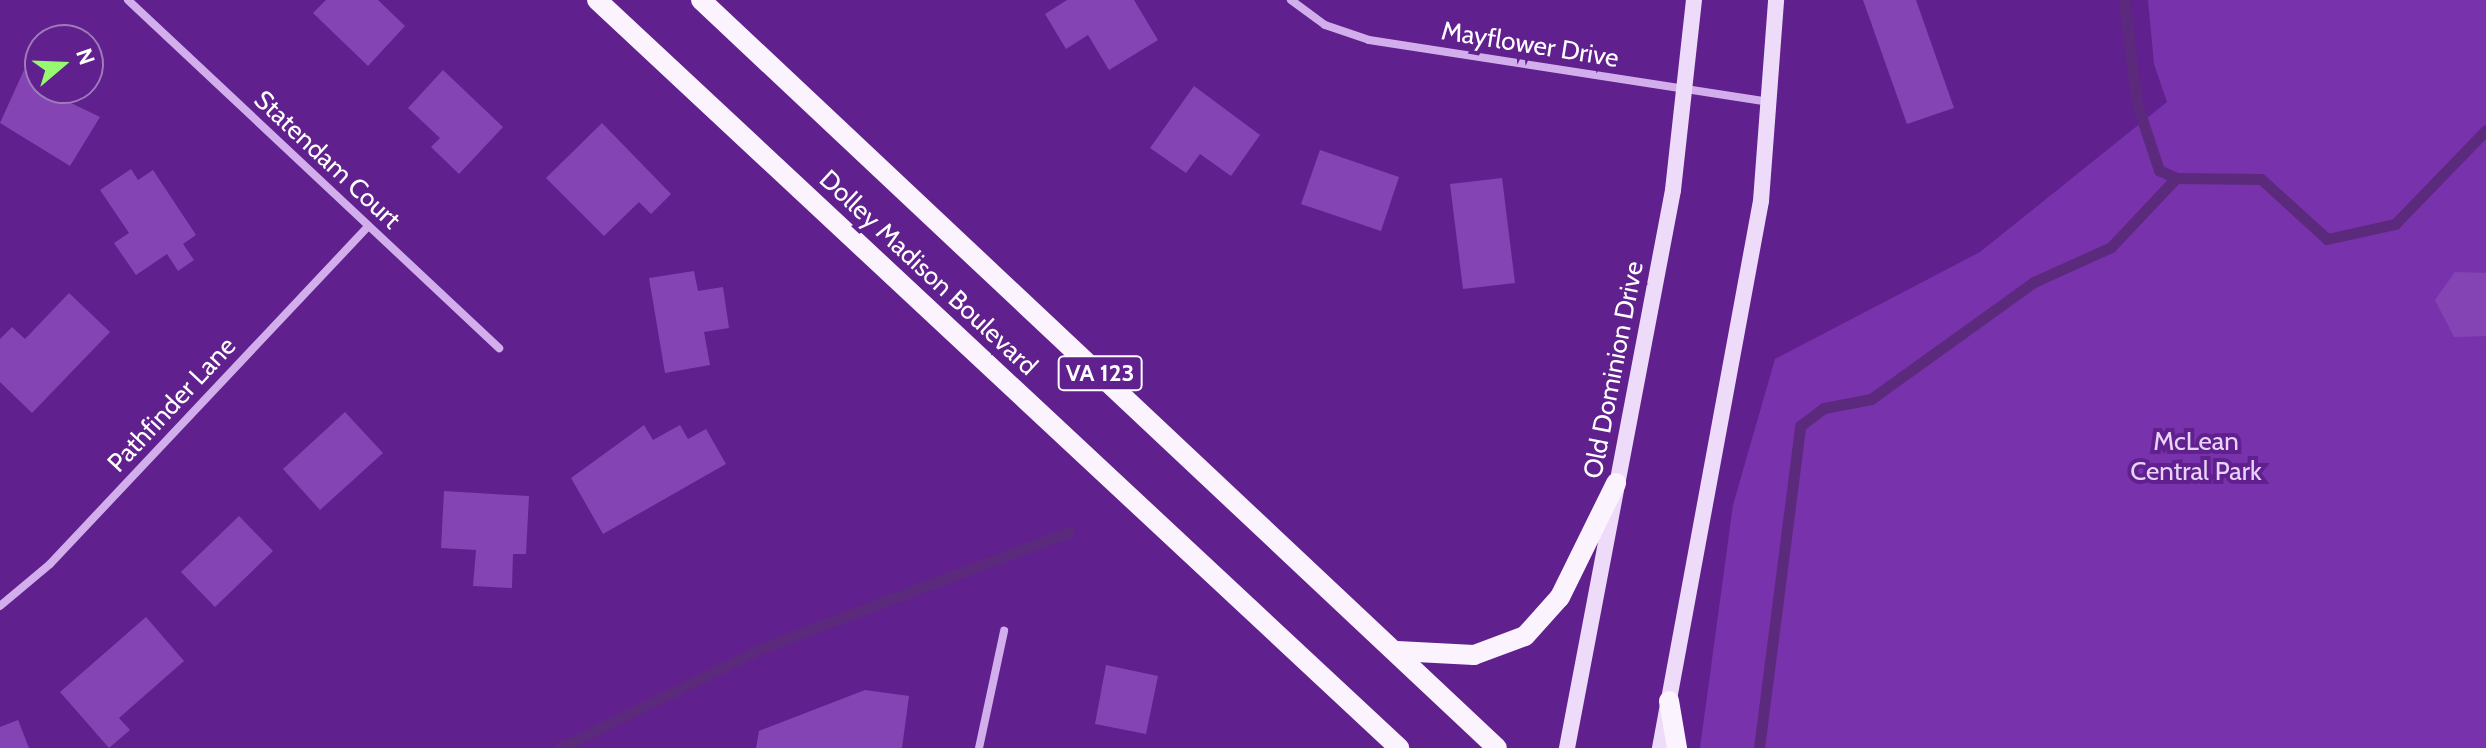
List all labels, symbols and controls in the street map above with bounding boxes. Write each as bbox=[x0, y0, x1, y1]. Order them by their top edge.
street label: Mayflower Drive bbox=[1439, 16, 1621, 74]
north arrow bbox=[24, 24, 104, 104]
text: N bbox=[70, 45, 101, 68]
street label: Statendam Court bbox=[247, 84, 407, 236]
street label: Dolley Madison Boulevard bbox=[813, 164, 1043, 382]
street label: Old Dominion Drive bbox=[1578, 259, 1650, 481]
street label: Pathfinder Lane bbox=[102, 331, 242, 479]
road number: VA 123 bbox=[1056, 353, 1144, 393]
park label: McLean Central Park bbox=[2130, 426, 2262, 488]

